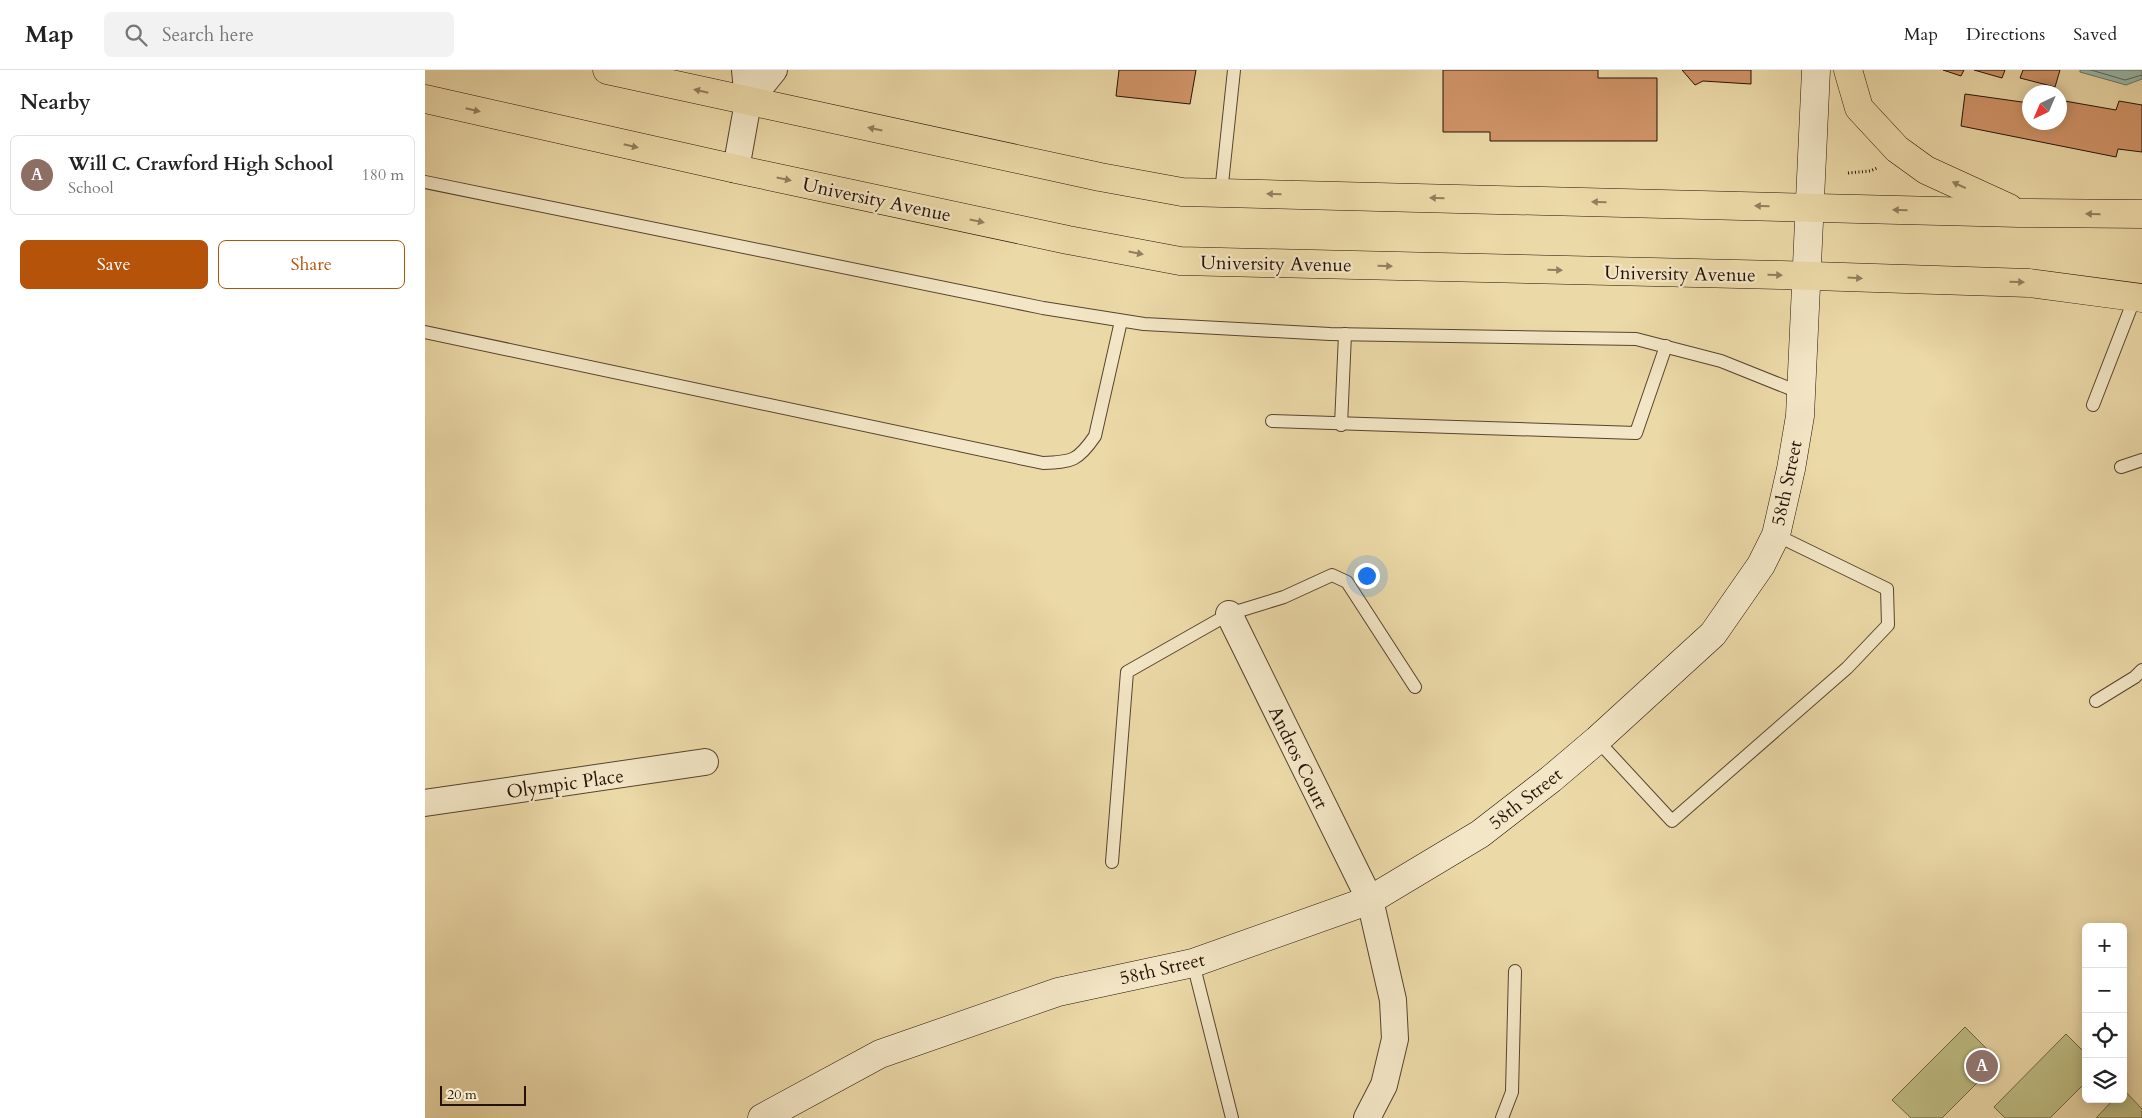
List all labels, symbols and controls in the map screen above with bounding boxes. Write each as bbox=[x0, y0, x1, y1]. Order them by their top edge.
search box bbox=[104, 12, 454, 57]
text: Map bbox=[25, 18, 74, 51]
icon: search bbox=[122, 21, 150, 49]
text: Search here bbox=[162, 22, 254, 48]
text: Map bbox=[1904, 22, 1938, 47]
text: Directions bbox=[1966, 22, 2045, 47]
text: Saved bbox=[2073, 22, 2117, 47]
north arrow bbox=[2022, 85, 2067, 130]
one-way arrow bbox=[693, 87, 708, 95]
text: Nearby bbox=[20, 88, 91, 117]
one-way arrow bbox=[465, 106, 480, 114]
one-way arrow bbox=[867, 125, 882, 133]
one-way arrow bbox=[624, 142, 639, 150]
text: Will C. Crawford High School bbox=[68, 151, 333, 177]
text: A bbox=[31, 164, 43, 186]
text: 180 m bbox=[362, 164, 404, 186]
street label: University Avenue bbox=[800, 172, 953, 228]
one-way arrow bbox=[776, 175, 791, 183]
text: School bbox=[68, 177, 113, 199]
one-way arrow bbox=[1952, 181, 1966, 189]
one-way arrow bbox=[1266, 190, 1282, 198]
one-way arrow bbox=[1429, 194, 1445, 202]
one-way arrow bbox=[1591, 198, 1607, 206]
one-way arrow bbox=[1753, 202, 1769, 210]
one-way arrow bbox=[1892, 206, 1908, 214]
one-way arrow bbox=[2085, 210, 2101, 218]
one-way arrow bbox=[969, 217, 985, 225]
button: Save bbox=[20, 240, 208, 289]
button: Share bbox=[218, 240, 405, 289]
one-way arrow bbox=[1129, 249, 1145, 257]
street label: University Avenue bbox=[1200, 250, 1352, 278]
street label: University Avenue bbox=[1604, 260, 1756, 288]
one-way arrow bbox=[1378, 262, 1394, 270]
one-way arrow bbox=[1548, 266, 1564, 274]
one-way arrow bbox=[1767, 271, 1783, 279]
one-way arrow bbox=[1847, 275, 1863, 283]
one-way arrow bbox=[2009, 279, 2025, 287]
street label: 58th Street bbox=[1765, 438, 1809, 528]
your location bbox=[1354, 563, 1380, 589]
street label: Andros Court bbox=[1262, 702, 1334, 813]
street label: 58th Street bbox=[1483, 762, 1568, 836]
street label: Olympic Place bbox=[505, 763, 625, 805]
map controls bbox=[2082, 923, 2127, 1103]
button: + bbox=[2082, 923, 2127, 968]
street label: 58th Street bbox=[1117, 947, 1207, 991]
button: − bbox=[2082, 968, 2127, 1013]
button: locate bbox=[2082, 1013, 2127, 1058]
pin: A bbox=[1966, 1047, 1998, 1085]
button: layers bbox=[2082, 1058, 2127, 1103]
scale bar bbox=[440, 1083, 526, 1106]
text: 20 m bbox=[447, 1085, 477, 1104]

